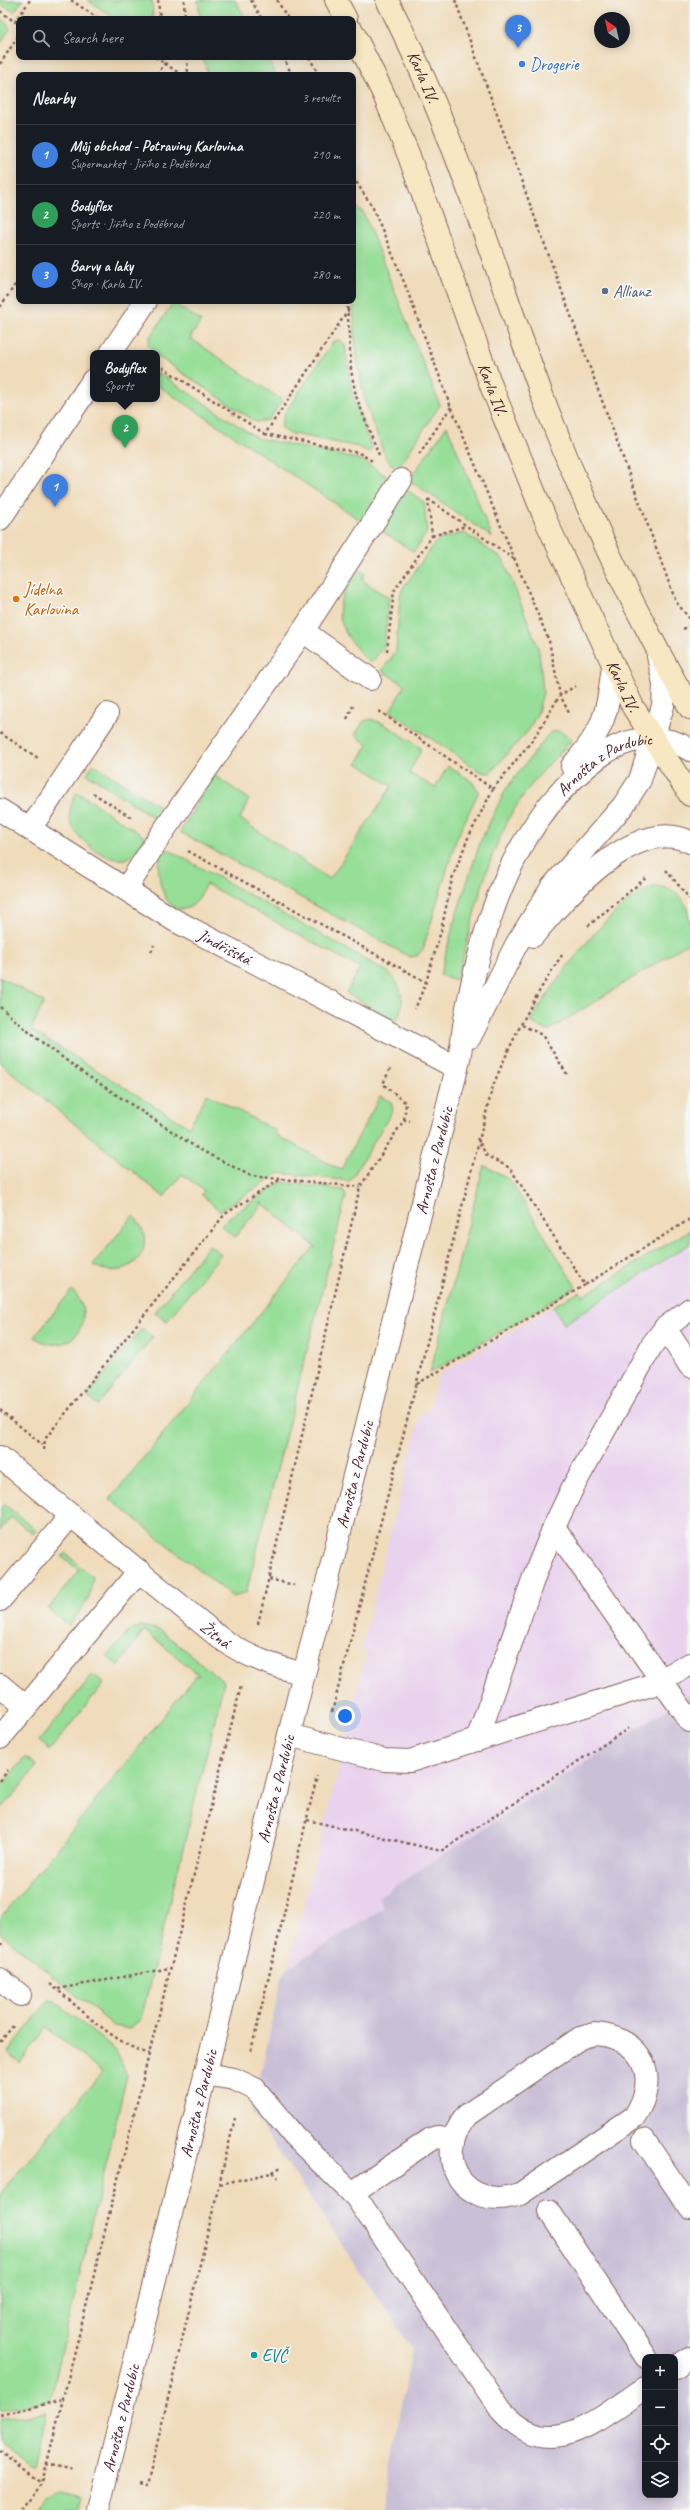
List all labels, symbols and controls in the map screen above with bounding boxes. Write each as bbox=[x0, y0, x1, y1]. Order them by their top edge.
north arrow bbox=[594, 12, 630, 48]
pin: 3 bbox=[505, 15, 531, 48]
search box bbox=[16, 16, 356, 60]
icon: search bbox=[30, 27, 52, 49]
text: Search here bbox=[62, 29, 123, 48]
street label: Karla IV. bbox=[402, 48, 444, 107]
place label: Drogerie bbox=[530, 54, 580, 75]
marker: Drogerie bbox=[517, 59, 527, 69]
text: Nearby bbox=[32, 88, 75, 109]
text: 3 results bbox=[302, 90, 340, 106]
text: Můj obchod - Potraviny Karlovina bbox=[70, 137, 243, 156]
text: 1 bbox=[42, 147, 48, 163]
text: 210 m bbox=[312, 147, 340, 163]
text: Supermarket · Jiřího z Poděbrad bbox=[70, 156, 209, 172]
text: Bodyflex bbox=[70, 197, 111, 216]
text: 2 bbox=[42, 207, 48, 223]
text: 220 m bbox=[312, 207, 340, 223]
text: Sports · Jiřího z Poděbrad bbox=[70, 216, 183, 232]
text: Barvy a laky bbox=[70, 257, 133, 276]
text: 3 bbox=[42, 267, 48, 283]
text: 280 m bbox=[312, 267, 340, 283]
text: Shop · Karla IV. bbox=[70, 276, 142, 292]
place label: Allianz bbox=[613, 281, 652, 302]
marker: Allianz bbox=[600, 286, 610, 296]
popup bbox=[90, 350, 160, 402]
text: Bodyflex bbox=[104, 359, 146, 378]
street label: Karla IV. bbox=[473, 360, 512, 419]
text: Sports bbox=[104, 378, 134, 394]
pin: 2 bbox=[112, 415, 138, 448]
pin: 1 bbox=[42, 474, 68, 507]
place label: Jídelna Karlovina bbox=[23, 579, 80, 620]
marker: Jídelna Karlovina bbox=[11, 594, 21, 604]
street label: Karla IV. bbox=[602, 657, 644, 717]
street label: Arnošta z Pardubic bbox=[552, 729, 653, 801]
street label: Jindřišská bbox=[193, 924, 256, 970]
street label: Arnošta z Pardubic bbox=[411, 1103, 458, 1216]
street label: Arnošta z Pardubic bbox=[331, 1418, 379, 1531]
street label: Žitná bbox=[196, 1616, 236, 1654]
your location bbox=[335, 1706, 355, 1726]
street label: Arnošta z Pardubic bbox=[253, 1732, 300, 1845]
street label: Arnošta z Pardubic bbox=[175, 2046, 222, 2159]
place label: EVČ bbox=[262, 2345, 290, 2366]
marker: EVČ bbox=[249, 2350, 259, 2360]
map controls bbox=[642, 2354, 678, 2498]
button: + bbox=[642, 2354, 678, 2390]
street label: Arnošta z Pardubic bbox=[98, 2361, 145, 2474]
button: − bbox=[642, 2390, 678, 2426]
button: locate bbox=[642, 2426, 678, 2462]
button: layers bbox=[642, 2462, 678, 2498]

